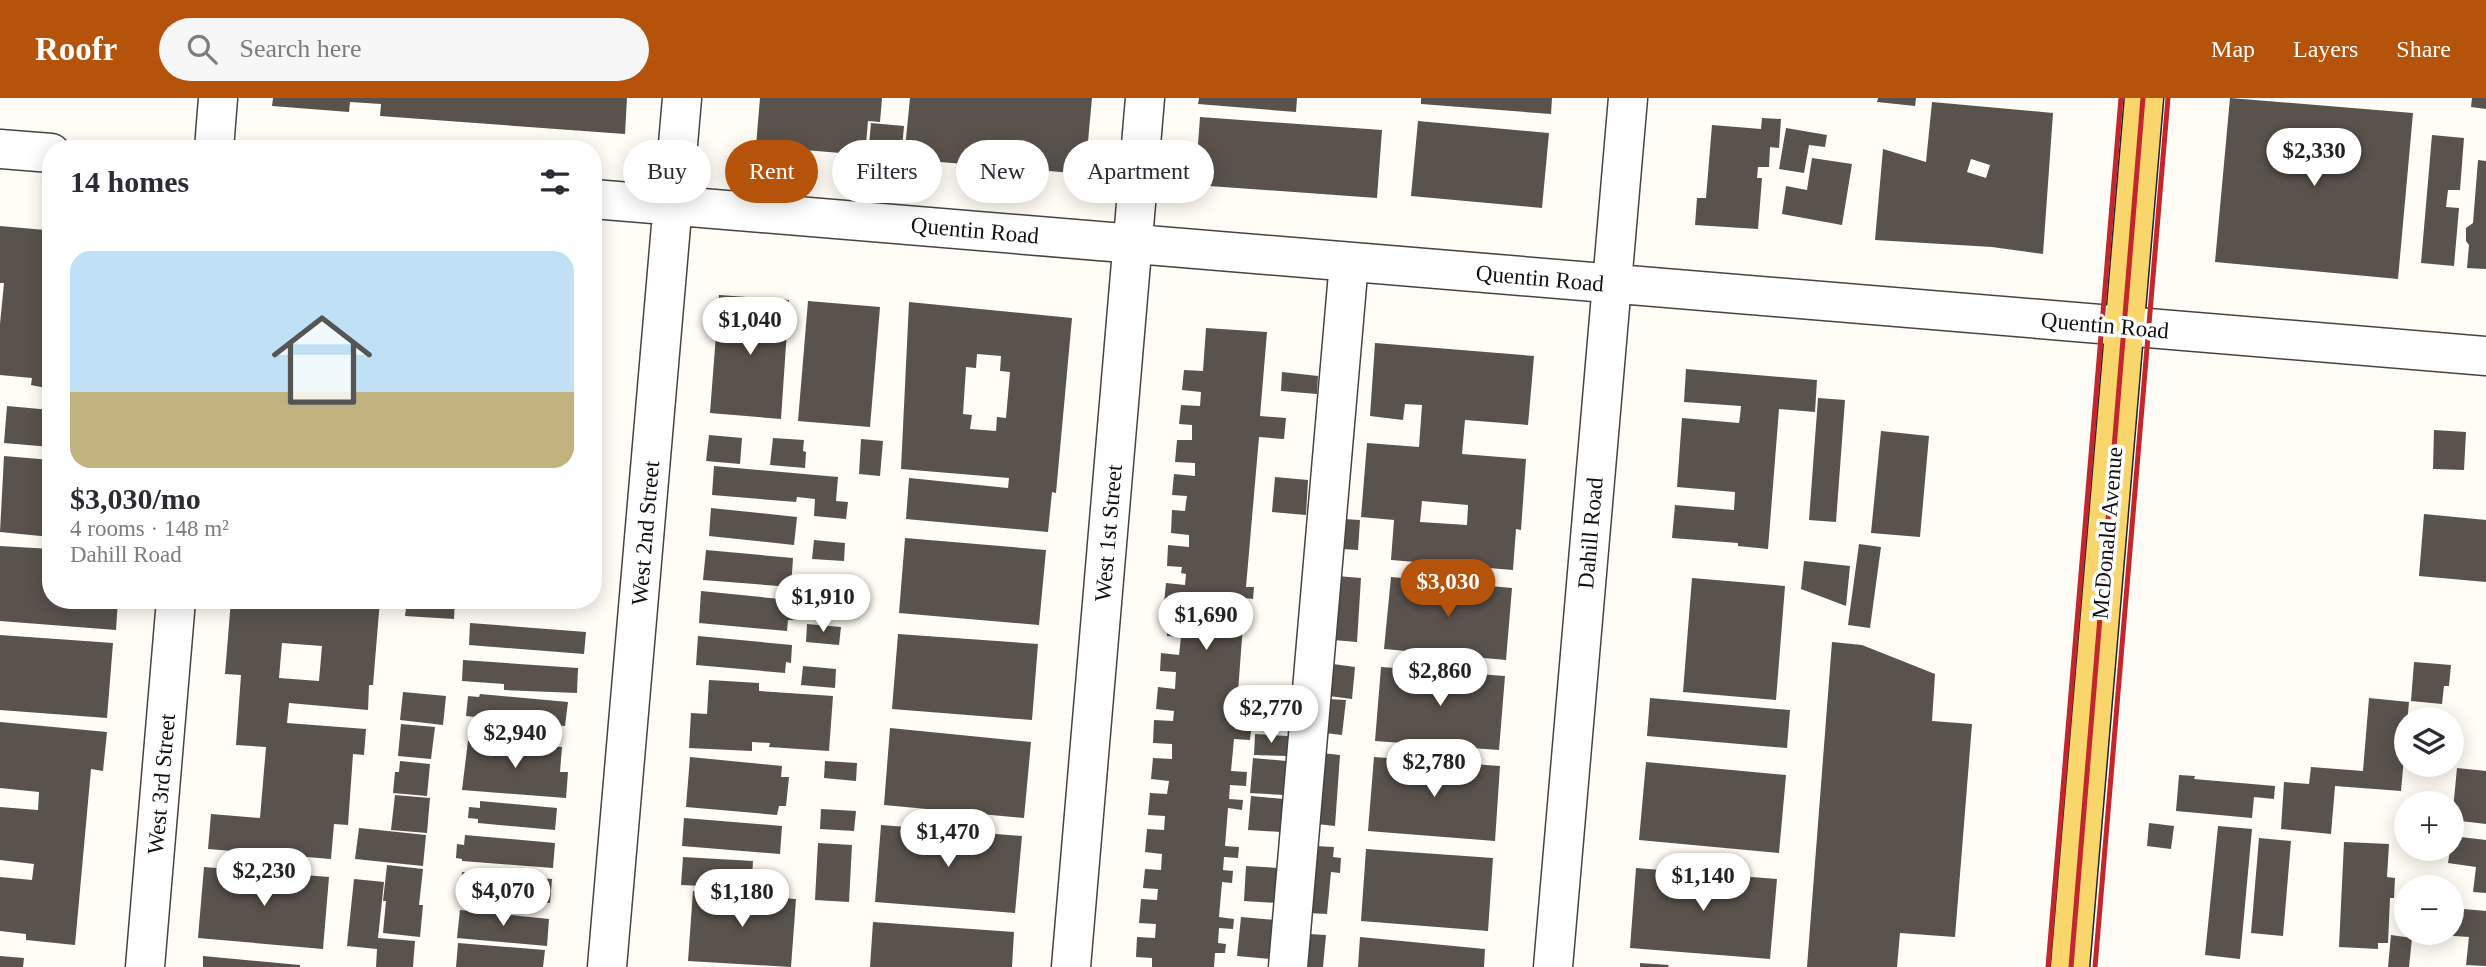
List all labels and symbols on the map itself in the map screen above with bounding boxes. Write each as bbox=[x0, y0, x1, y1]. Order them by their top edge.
pin: $2,330 bbox=[2257, 129, 2371, 188]
street label: Quentin Road bbox=[910, 212, 1040, 249]
street label: Quentin Road bbox=[1475, 260, 1605, 297]
pin: $1,040 bbox=[693, 298, 807, 357]
street label: Quentin Road bbox=[2040, 307, 2170, 344]
street label: McDonald Avenue bbox=[2088, 446, 2127, 620]
street label: West 2nd Street bbox=[627, 459, 664, 606]
street label: West 1st Street bbox=[1090, 463, 1127, 603]
street label: Dahill Road bbox=[1573, 476, 1608, 590]
pin: $3,030 bbox=[1391, 560, 1505, 619]
pin: $1,910 bbox=[766, 574, 880, 634]
pin: $1,690 bbox=[1149, 592, 1263, 652]
pin: $2,860 bbox=[1383, 648, 1497, 708]
pin: $2,770 bbox=[1214, 686, 1328, 745]
pin: $2,940 bbox=[458, 710, 572, 770]
street label: West 3rd Street bbox=[143, 712, 180, 855]
pin: $2,780 bbox=[1377, 740, 1491, 799]
pin: $1,470 bbox=[891, 810, 1005, 869]
pin: $2,230 bbox=[207, 848, 321, 908]
pin: $1,140 bbox=[1646, 854, 1760, 913]
pin: $4,070 bbox=[446, 868, 560, 928]
pin: $1,180 bbox=[685, 870, 799, 929]

